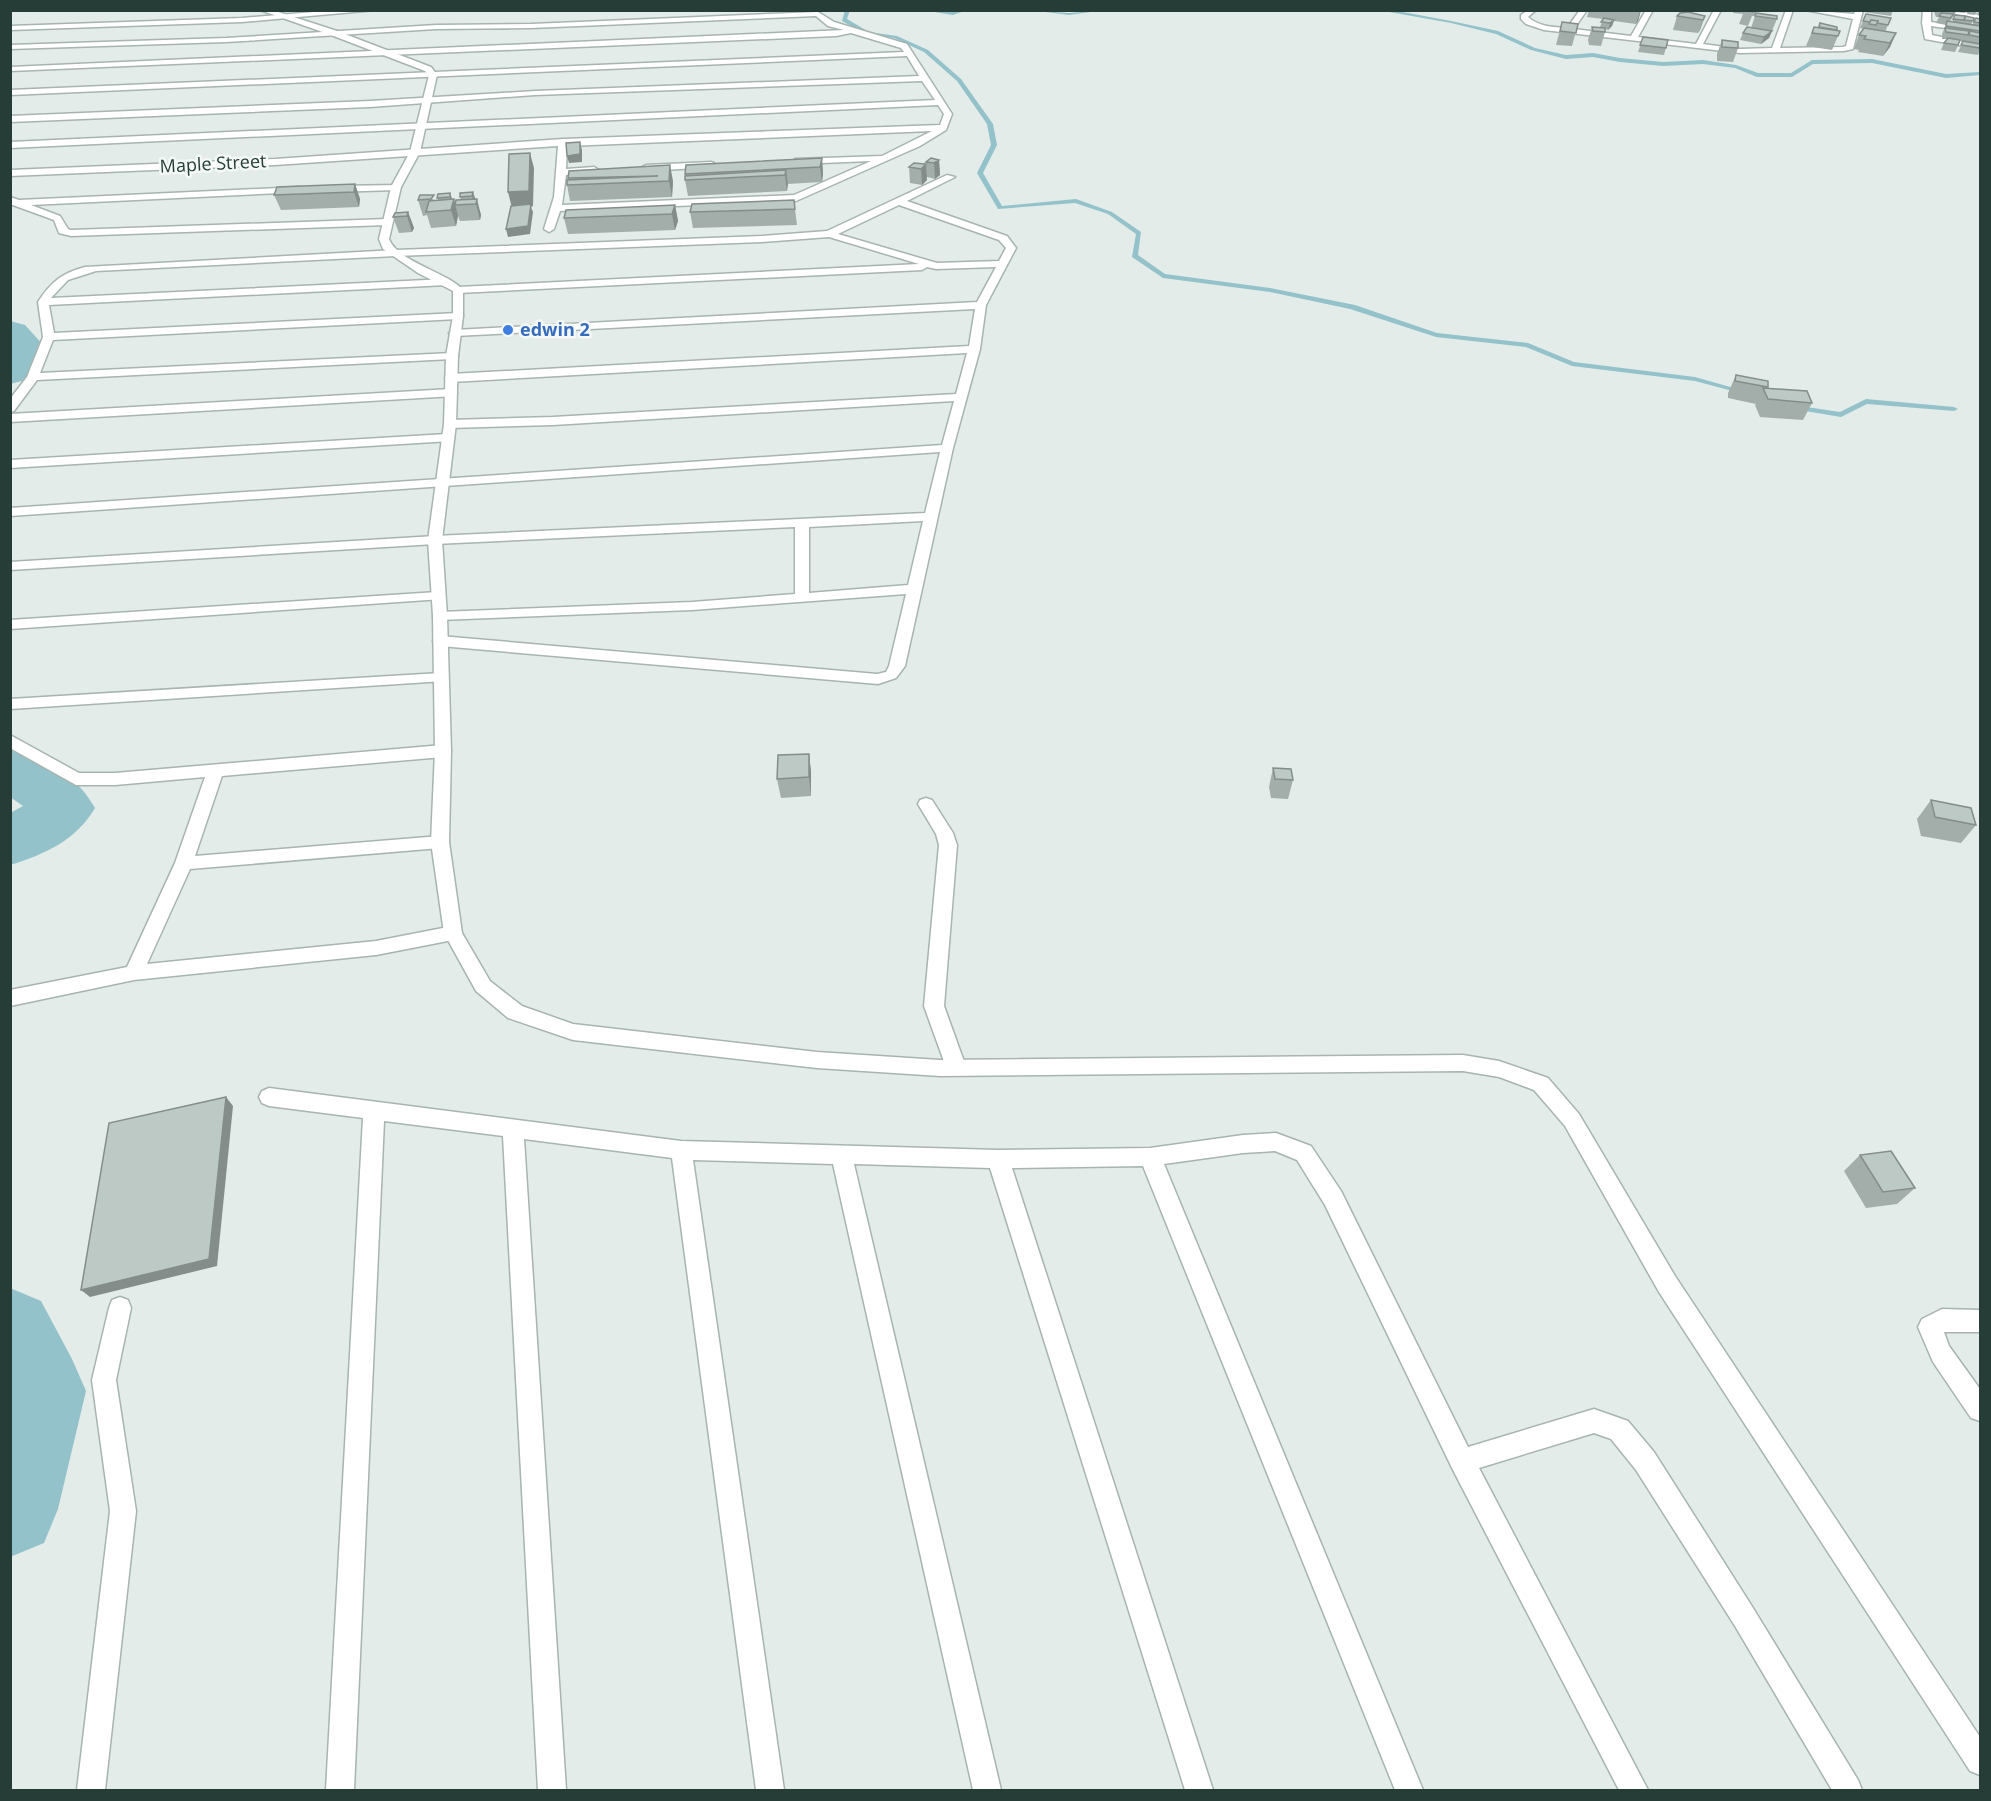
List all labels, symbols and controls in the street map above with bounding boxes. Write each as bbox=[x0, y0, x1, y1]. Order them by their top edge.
street label: Maple Street bbox=[159, 148, 267, 178]
place label: edwin 2 bbox=[520, 317, 590, 341]
marker: edwin 2 bbox=[501, 323, 515, 337]

